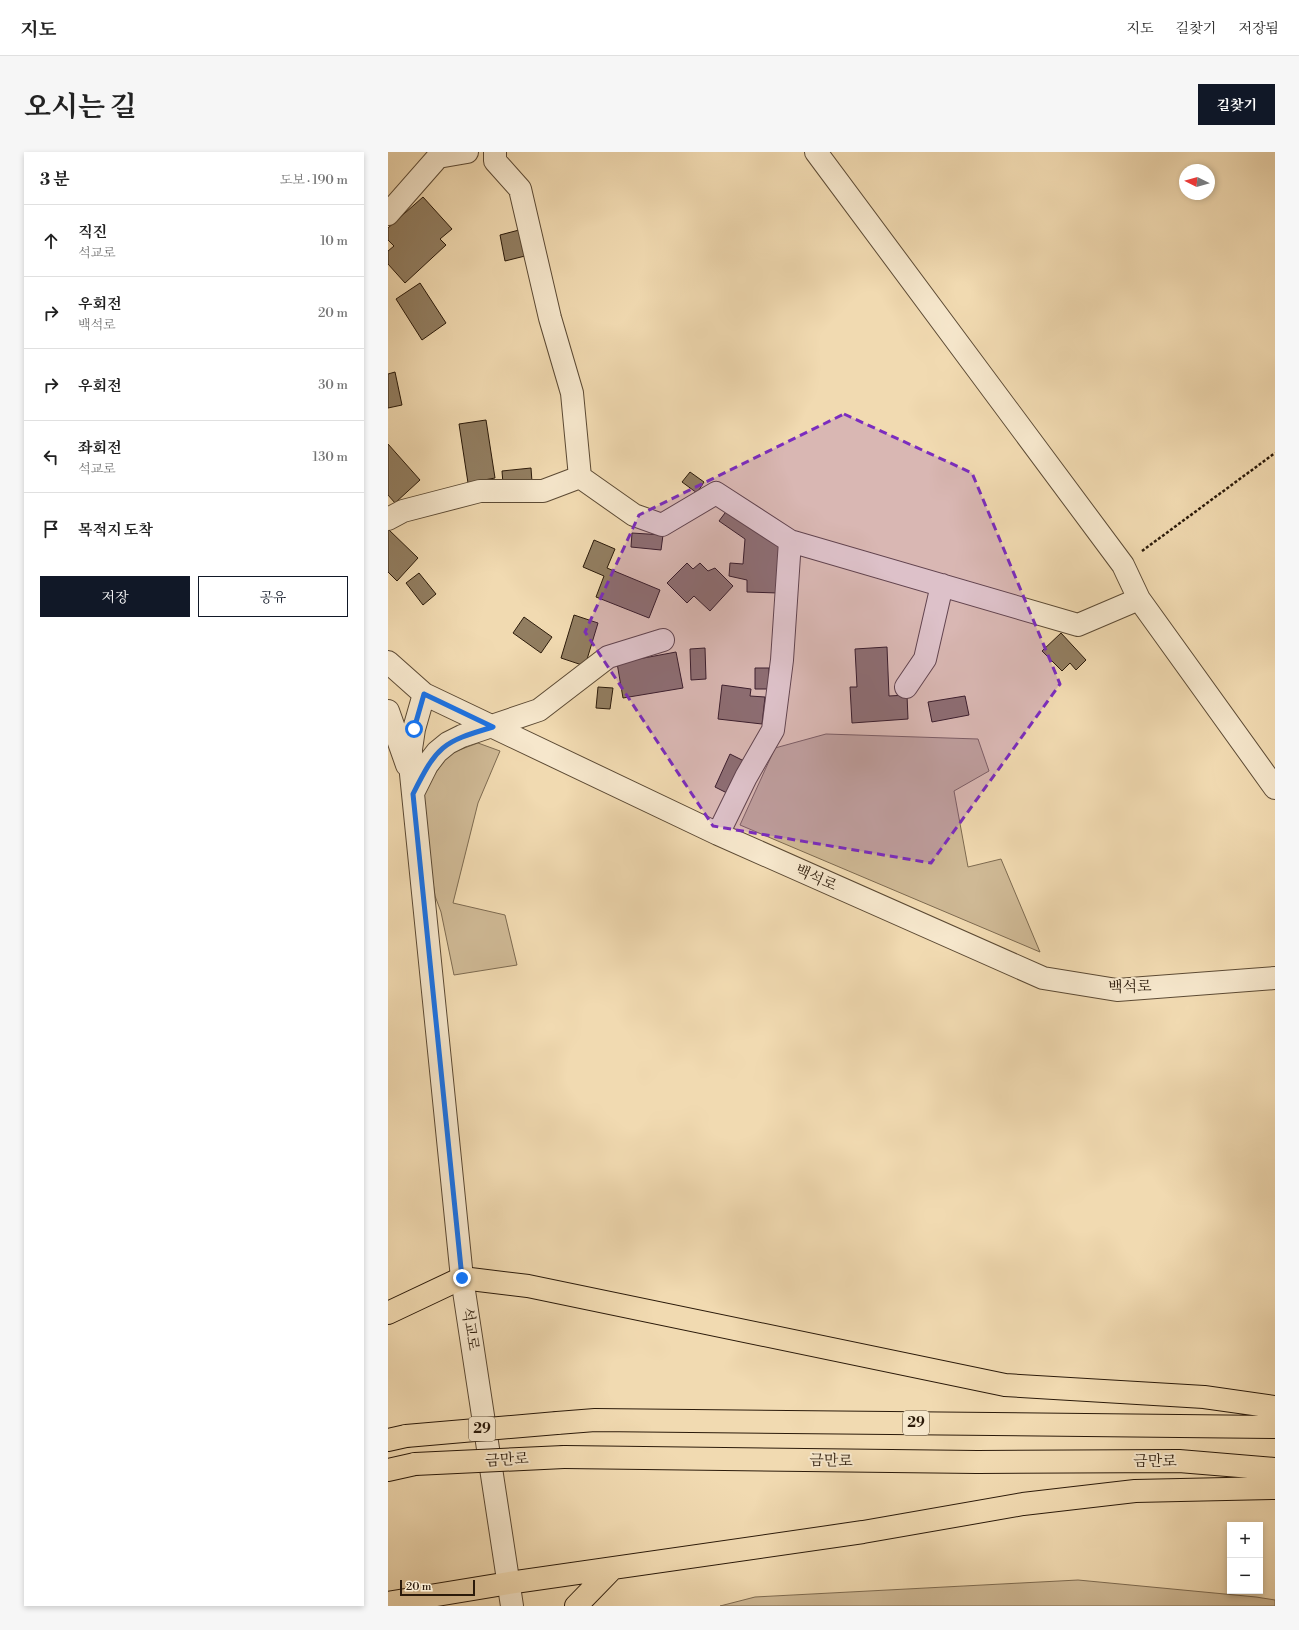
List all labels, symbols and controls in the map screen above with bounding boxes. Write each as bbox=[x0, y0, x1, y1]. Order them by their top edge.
text: 지도 bbox=[20, 18, 57, 42]
text: 지도 bbox=[1127, 20, 1154, 38]
text: 길찾기 bbox=[1176, 20, 1216, 38]
text: 저장됨 bbox=[1238, 20, 1279, 38]
button: 길찾기 bbox=[1198, 84, 1275, 125]
text: 오시는 길 bbox=[24, 90, 137, 125]
north arrow bbox=[1179, 164, 1215, 200]
text: 3 분 bbox=[40, 169, 69, 191]
text: 도보 · 190 m bbox=[280, 172, 348, 188]
text: 직진 bbox=[78, 223, 107, 242]
icon: ahead bbox=[40, 230, 62, 252]
text: 10 m bbox=[320, 233, 348, 249]
text: 석교로 bbox=[78, 245, 116, 261]
text: 우회전 bbox=[78, 295, 121, 314]
icon: right bbox=[40, 302, 62, 324]
text: 20 m bbox=[318, 305, 348, 321]
text: 백석로 bbox=[78, 317, 116, 333]
icon: right bbox=[40, 374, 62, 396]
text: 우회전 bbox=[78, 377, 121, 396]
text: 30 m bbox=[318, 377, 348, 393]
text: 좌회전 bbox=[78, 439, 121, 458]
icon: left bbox=[40, 446, 62, 468]
text: 130 m bbox=[313, 449, 348, 465]
text: 석교로 bbox=[78, 461, 116, 477]
icon: arrive bbox=[40, 518, 62, 540]
text: 목적지 도착 bbox=[78, 521, 153, 540]
button: 저장 bbox=[40, 576, 190, 617]
button: 공유 bbox=[198, 576, 348, 617]
route start bbox=[405, 720, 423, 738]
street label: 백석로 bbox=[792, 860, 840, 896]
street label: 백석로 bbox=[1108, 977, 1152, 997]
route end bbox=[453, 1269, 471, 1287]
street label: 석교로 bbox=[457, 1306, 483, 1352]
road number: 29 bbox=[903, 1411, 929, 1435]
road number: 29 bbox=[469, 1417, 495, 1441]
street label: 금만로 bbox=[485, 1449, 530, 1471]
street label: 금만로 bbox=[809, 1451, 853, 1471]
street label: 금만로 bbox=[1133, 1452, 1177, 1471]
map controls bbox=[1227, 1522, 1263, 1594]
button: + bbox=[1227, 1522, 1263, 1558]
button: − bbox=[1227, 1558, 1263, 1594]
scale bar bbox=[400, 1578, 475, 1597]
text: 20 m bbox=[406, 1580, 431, 1594]

